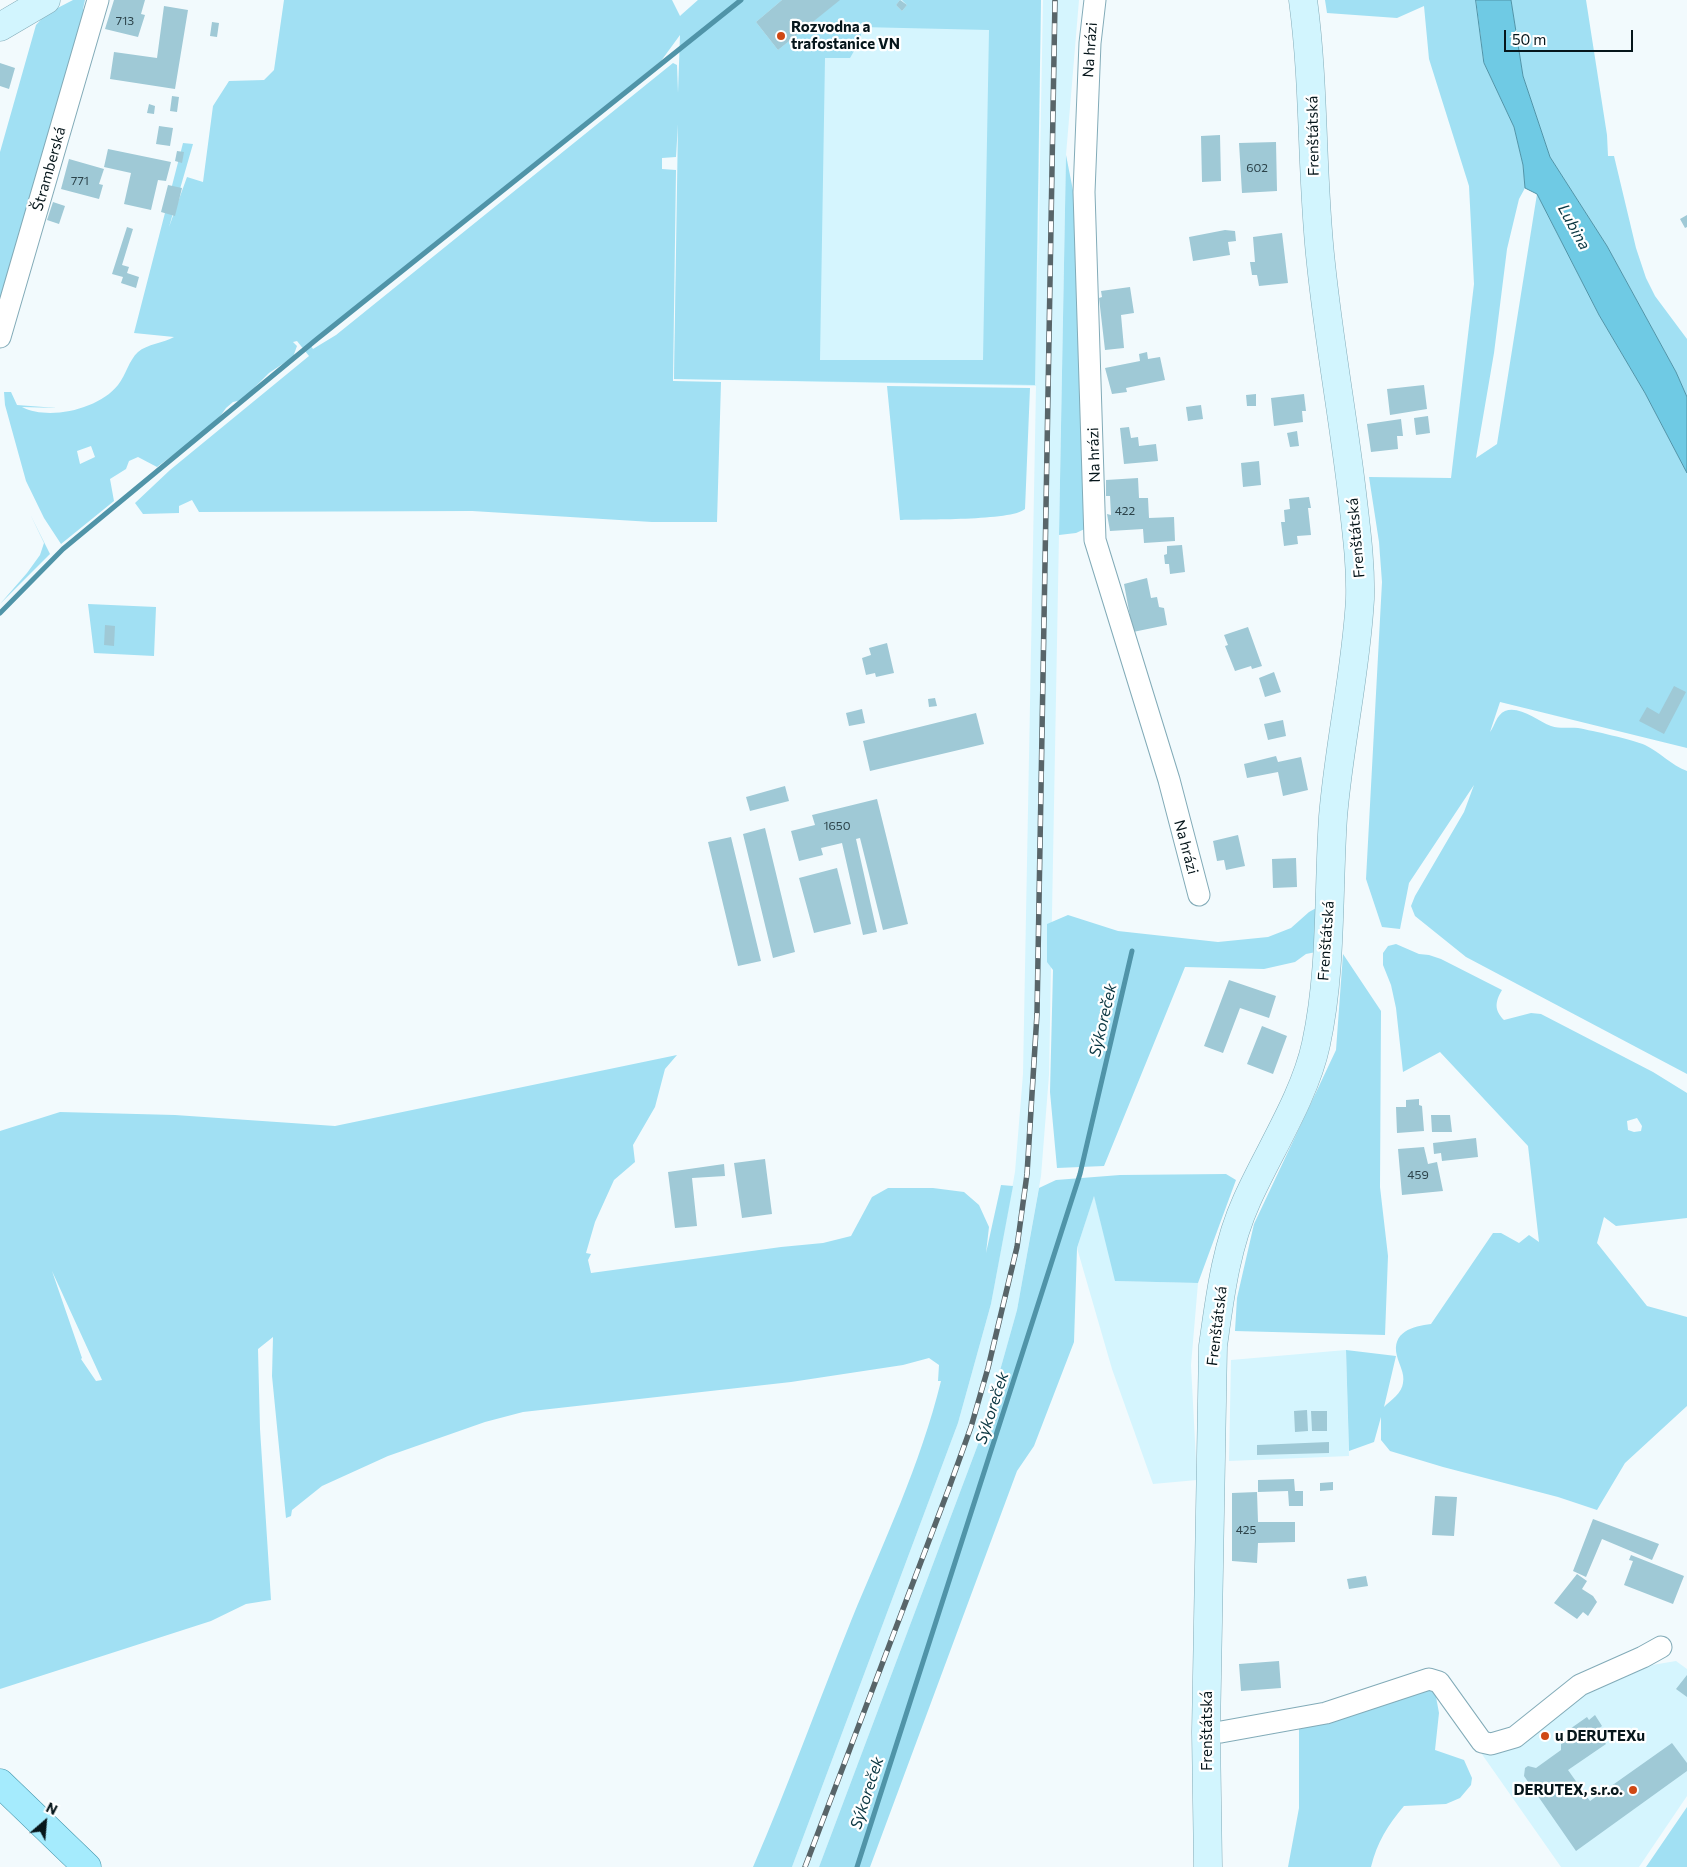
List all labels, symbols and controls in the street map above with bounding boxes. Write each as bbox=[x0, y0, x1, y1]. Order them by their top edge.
house number: 713 bbox=[116, 14, 134, 28]
place label: Rozvodna a trafostanice VN bbox=[791, 18, 900, 53]
scale bar bbox=[1507, 20, 1636, 52]
street label: Na hrázi bbox=[1079, 22, 1101, 78]
marker: Rozvodna a trafostanice VN bbox=[775, 30, 787, 42]
text: 50 m bbox=[1512, 30, 1546, 48]
street label: Frenštátská bbox=[1303, 96, 1323, 176]
street label: Štramberská bbox=[28, 125, 70, 213]
house number: 602 bbox=[1246, 161, 1268, 175]
house number: 771 bbox=[71, 174, 89, 188]
water label: Lubina bbox=[1554, 201, 1594, 253]
street label: Na hrázi bbox=[1084, 427, 1104, 483]
street label: Frenštátská bbox=[1344, 497, 1368, 579]
house number: 422 bbox=[1115, 504, 1135, 518]
street label: Na hrázi bbox=[1170, 818, 1202, 876]
house number: 1650 bbox=[823, 819, 851, 833]
street label: Frenštátská bbox=[1314, 900, 1338, 982]
water label: Sýkoreček bbox=[1085, 981, 1121, 1059]
house number: 459 bbox=[1407, 1168, 1429, 1182]
street label: Frenštátská bbox=[1203, 1285, 1231, 1367]
water label: Sýkoreček bbox=[971, 1369, 1013, 1447]
house number: 425 bbox=[1236, 1523, 1256, 1537]
street label: Frenštátská bbox=[1198, 1691, 1216, 1771]
place label: u DERUTEXu bbox=[1555, 1727, 1645, 1745]
marker: u DERUTEXu bbox=[1539, 1730, 1551, 1742]
water label: Sýkoreček bbox=[846, 1754, 888, 1832]
place label: DERUTEX, s.r.o. bbox=[1513, 1781, 1623, 1799]
marker: DERUTEX, s.r.o. bbox=[1627, 1784, 1639, 1796]
north arrow bbox=[20, 1797, 70, 1847]
text: N bbox=[44, 1798, 61, 1818]

